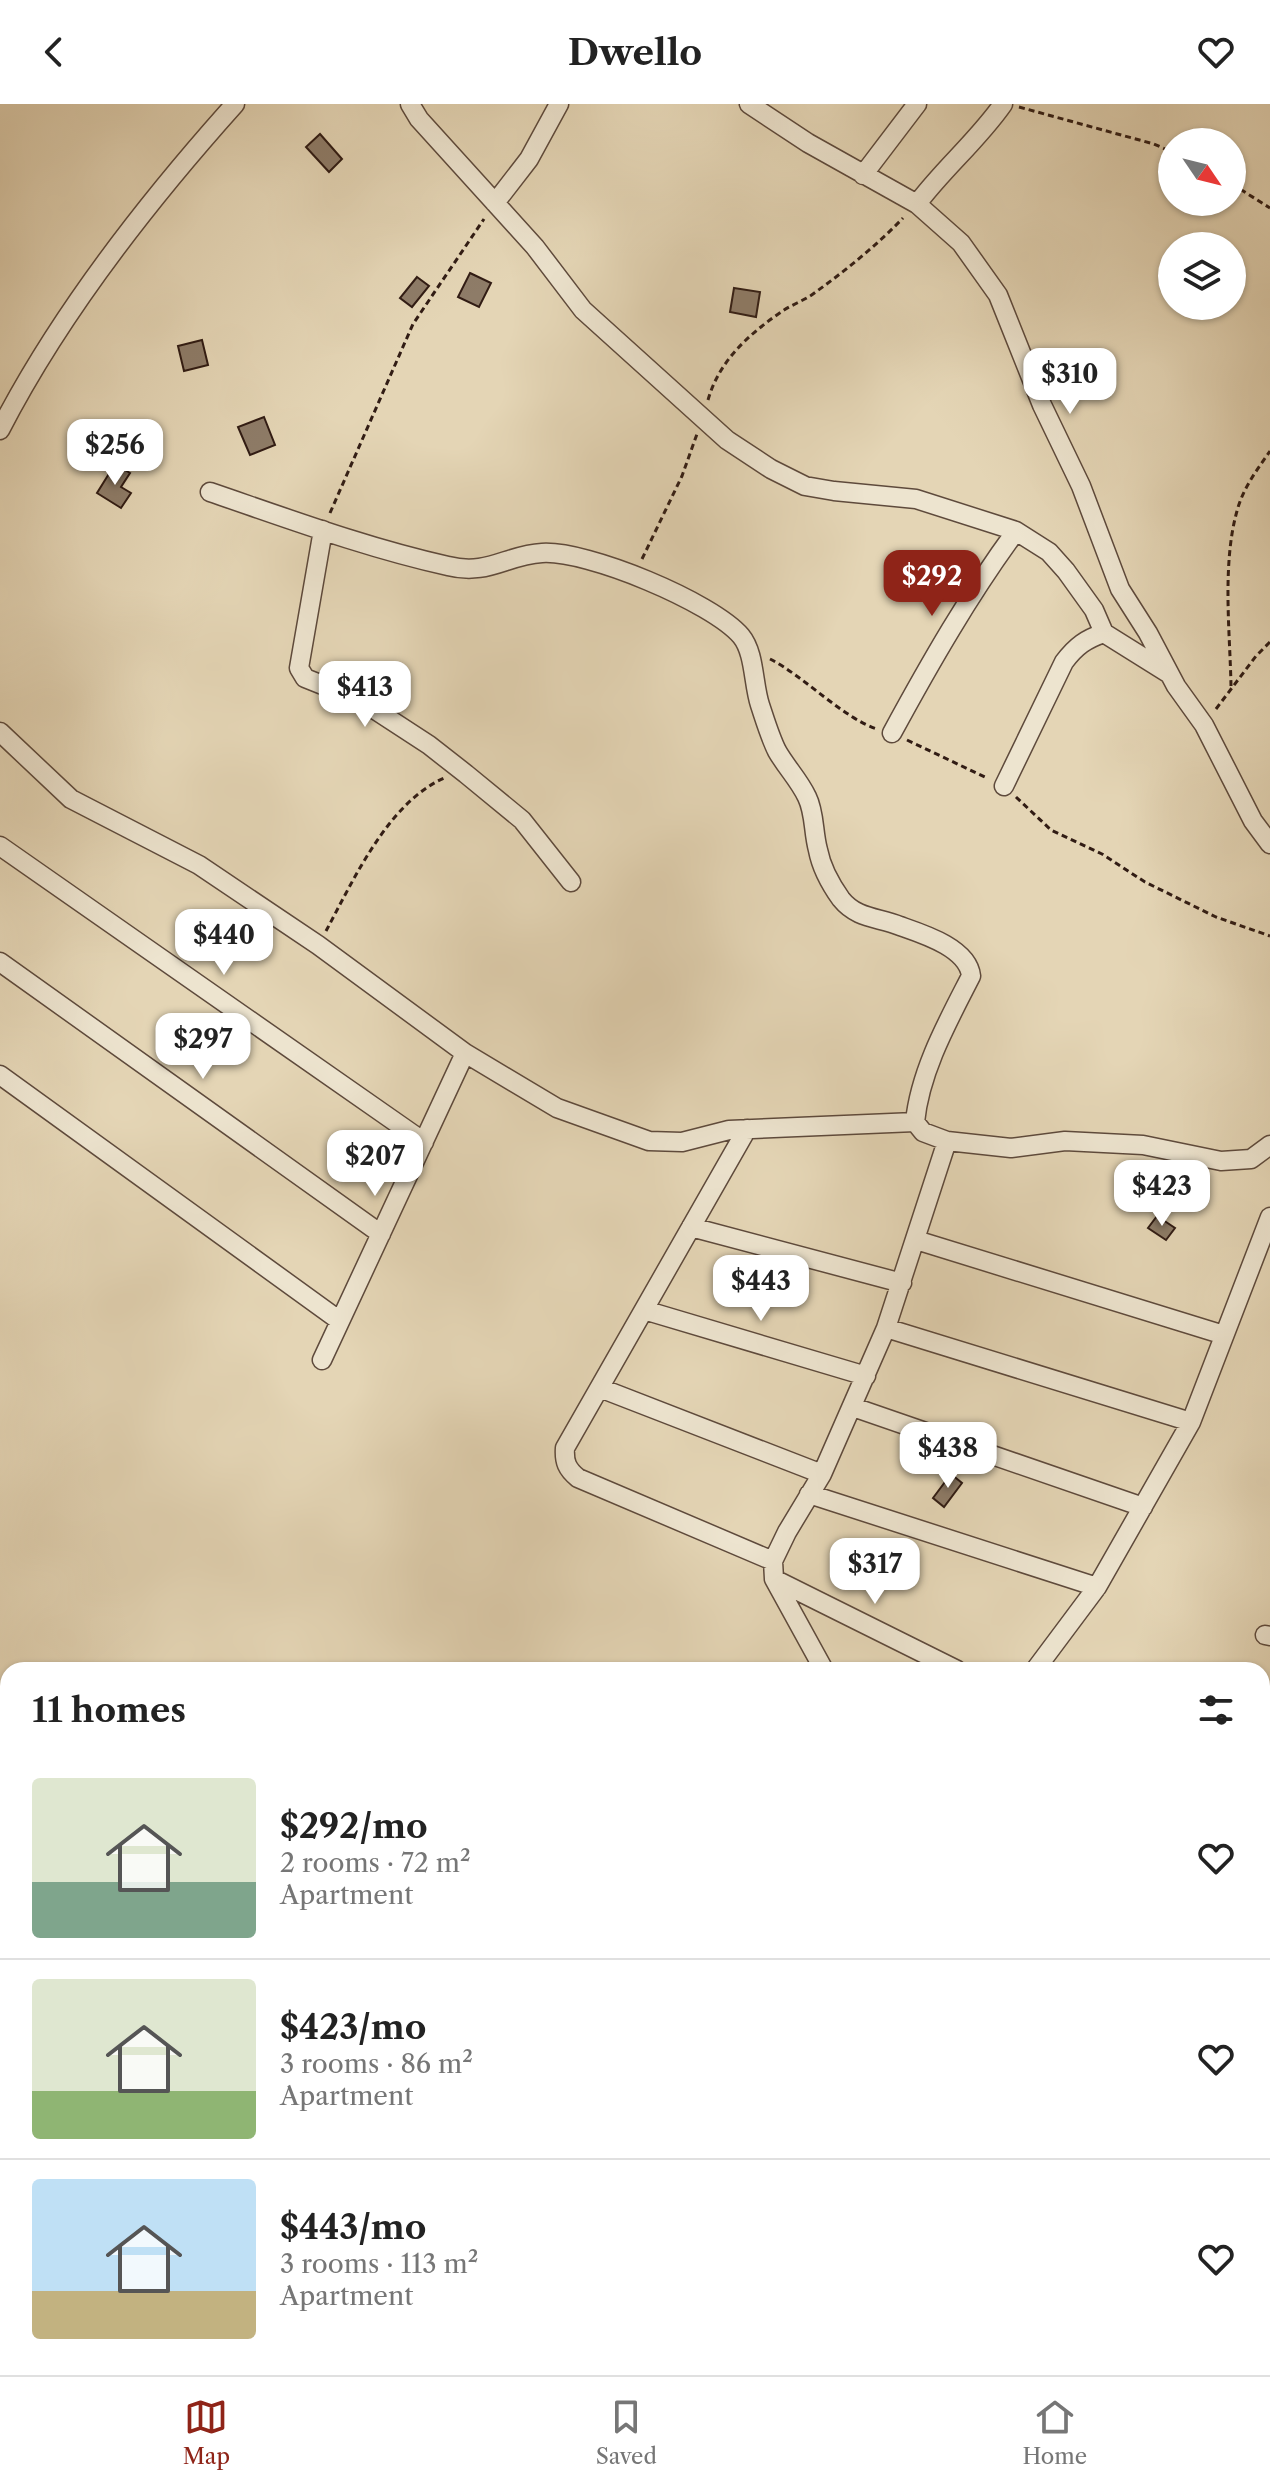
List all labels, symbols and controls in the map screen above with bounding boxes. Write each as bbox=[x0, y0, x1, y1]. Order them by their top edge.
icon: back bbox=[32, 30, 76, 74]
text: Dwello bbox=[568, 30, 702, 74]
icon: heart bbox=[1194, 30, 1238, 74]
north arrow bbox=[1158, 128, 1246, 216]
map controls bbox=[1158, 128, 1246, 320]
button: layers bbox=[1158, 232, 1246, 320]
pin: $310 bbox=[1023, 348, 1117, 416]
text: $310 bbox=[1041, 358, 1099, 390]
pin: $256 bbox=[68, 419, 162, 487]
text: $256 bbox=[85, 429, 145, 461]
pin: $292 bbox=[885, 550, 979, 618]
text: $292 bbox=[902, 560, 962, 592]
pin: $413 bbox=[318, 661, 412, 729]
text: $413 bbox=[337, 671, 393, 703]
pin: $440 bbox=[177, 909, 271, 977]
text: $440 bbox=[193, 919, 255, 951]
pin: $297 bbox=[156, 1013, 250, 1081]
text: $297 bbox=[174, 1023, 232, 1055]
pin: $207 bbox=[328, 1130, 422, 1198]
text: $207 bbox=[345, 1140, 405, 1172]
pin: $423 bbox=[1115, 1160, 1209, 1228]
text: $423 bbox=[1132, 1170, 1192, 1202]
pin: $443 bbox=[714, 1255, 808, 1323]
text: $443 bbox=[731, 1265, 791, 1297]
pin: $438 bbox=[901, 1422, 995, 1490]
text: $438 bbox=[918, 1432, 978, 1464]
pin: $317 bbox=[828, 1538, 922, 1606]
text: $317 bbox=[848, 1548, 902, 1580]
icon: filters bbox=[1194, 1688, 1238, 1732]
text: 11 homes bbox=[32, 1689, 186, 1731]
text: $292/mo bbox=[280, 1805, 428, 1847]
icon: home bbox=[96, 1810, 192, 1906]
icon: heart bbox=[1194, 1836, 1238, 1880]
text: 2 rooms · 72 m² bbox=[280, 1847, 471, 1879]
text: Apartment bbox=[280, 1879, 413, 1911]
text: $423/mo bbox=[280, 2006, 426, 2048]
icon: home bbox=[96, 2011, 192, 2107]
icon: heart bbox=[1194, 2037, 1238, 2081]
text: 3 rooms · 86 m² bbox=[280, 2048, 473, 2080]
text: Apartment bbox=[280, 2080, 413, 2112]
text: $443/mo bbox=[280, 2206, 426, 2248]
icon: home bbox=[96, 2211, 192, 2307]
icon: heart bbox=[1194, 2237, 1238, 2281]
text: 3 rooms · 113 m² bbox=[280, 2248, 478, 2280]
text: Apartment bbox=[280, 2280, 413, 2312]
tab: Map bbox=[183, 2395, 230, 2470]
tab: Saved bbox=[596, 2395, 657, 2470]
tab: Home bbox=[1023, 2395, 1087, 2470]

